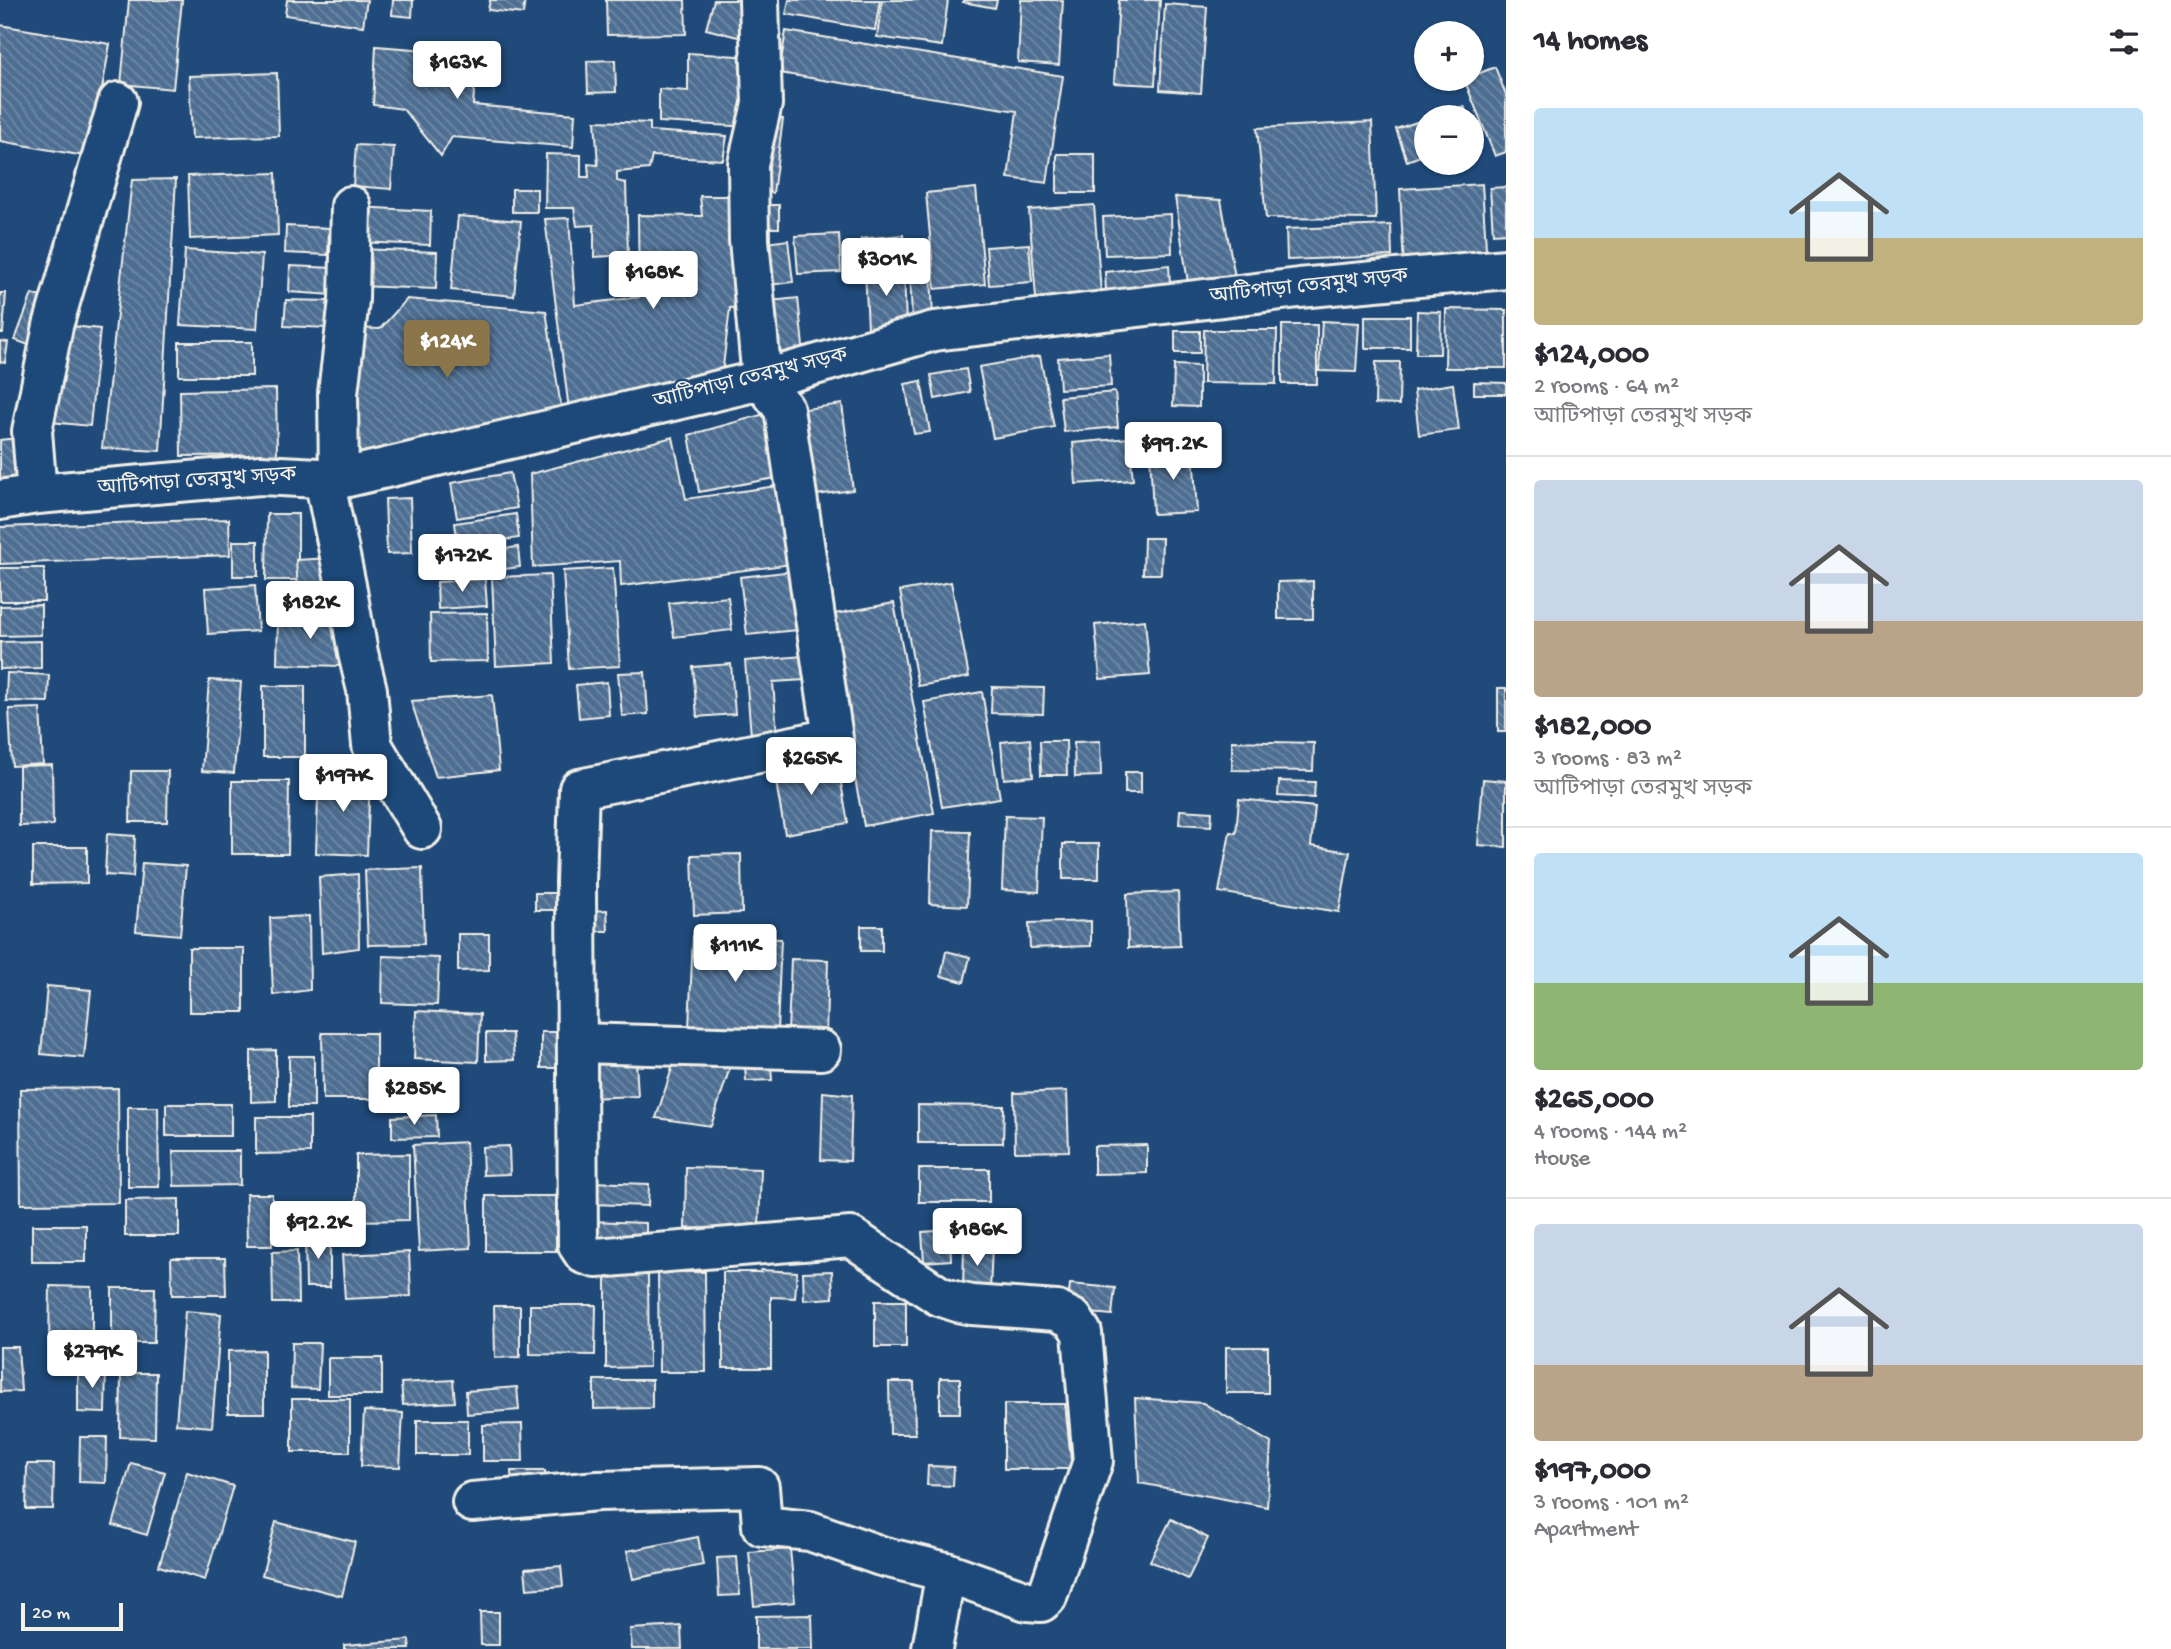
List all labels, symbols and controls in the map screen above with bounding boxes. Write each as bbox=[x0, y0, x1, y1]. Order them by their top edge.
map controls bbox=[1414, 21, 1484, 175]
button: + bbox=[1414, 21, 1484, 91]
icon: filters bbox=[2105, 23, 2143, 61]
text: 14 homes bbox=[1534, 25, 1647, 60]
pin: $163K bbox=[408, 42, 506, 101]
text: $163K bbox=[429, 50, 485, 77]
button: − bbox=[1414, 105, 1484, 175]
icon: home bbox=[1776, 154, 1902, 280]
pin: $301K bbox=[837, 238, 935, 298]
text: $301K bbox=[857, 247, 915, 274]
pin: $168K bbox=[604, 252, 702, 311]
text: $168K bbox=[625, 260, 681, 287]
street label: আটিপাড়া তেরমুখ সড়ক bbox=[1207, 262, 1410, 311]
pin: $124K bbox=[398, 320, 496, 380]
text: $124K bbox=[420, 329, 474, 356]
text: $124,000 bbox=[1534, 339, 1649, 374]
street label: আটিপাড়া তেরমুখ সড়ক bbox=[650, 341, 852, 416]
text: 2 rooms · 64 m² bbox=[1534, 374, 1679, 401]
text: আটিপাড়া তেরমুখ সড়ক bbox=[1534, 404, 1752, 431]
pin: $99.2K bbox=[1116, 422, 1230, 482]
text: $99.2K bbox=[1141, 431, 1205, 458]
street label: আটিপাড়া তেরমুখ সড়ক bbox=[96, 461, 298, 502]
icon: home bbox=[1776, 526, 1902, 652]
pin: $172K bbox=[413, 534, 511, 594]
text: $172K bbox=[434, 543, 490, 570]
pin: $182K bbox=[261, 582, 359, 641]
text: $182K bbox=[282, 590, 338, 617]
text: $182,000 bbox=[1534, 711, 1651, 746]
pin: $265K bbox=[762, 738, 860, 797]
text: $265K bbox=[782, 746, 840, 773]
text: 3 rooms · 83 m² bbox=[1534, 746, 1682, 773]
pin: $197K bbox=[294, 754, 392, 814]
text: $197K bbox=[315, 763, 371, 790]
text: আটিপাড়া তেরমুখ সড়ক bbox=[1534, 776, 1752, 803]
icon: home bbox=[1776, 898, 1902, 1024]
pin: $111K bbox=[686, 925, 784, 984]
text: $111K bbox=[710, 933, 760, 960]
pin: $285K bbox=[365, 1068, 463, 1127]
text: $285K bbox=[385, 1076, 443, 1103]
text: $265,000 bbox=[1534, 1084, 1654, 1119]
text: 4 rooms · 144 m² bbox=[1534, 1119, 1687, 1146]
text: House bbox=[1534, 1146, 1590, 1173]
pin: $92.2K bbox=[261, 1202, 375, 1261]
pin: $186K bbox=[928, 1208, 1026, 1268]
text: $92.2K bbox=[286, 1210, 350, 1237]
text: $186K bbox=[949, 1217, 1005, 1244]
icon: home bbox=[1776, 1269, 1902, 1395]
pin: $279K bbox=[43, 1330, 141, 1390]
text: $279K bbox=[63, 1339, 121, 1366]
text: $197,000 bbox=[1534, 1455, 1651, 1490]
text: 3 rooms · 101 m² bbox=[1534, 1490, 1689, 1517]
text: Apartment bbox=[1534, 1517, 1638, 1544]
scale bar bbox=[21, 1600, 122, 1632]
text: 20 m bbox=[32, 1603, 70, 1626]

